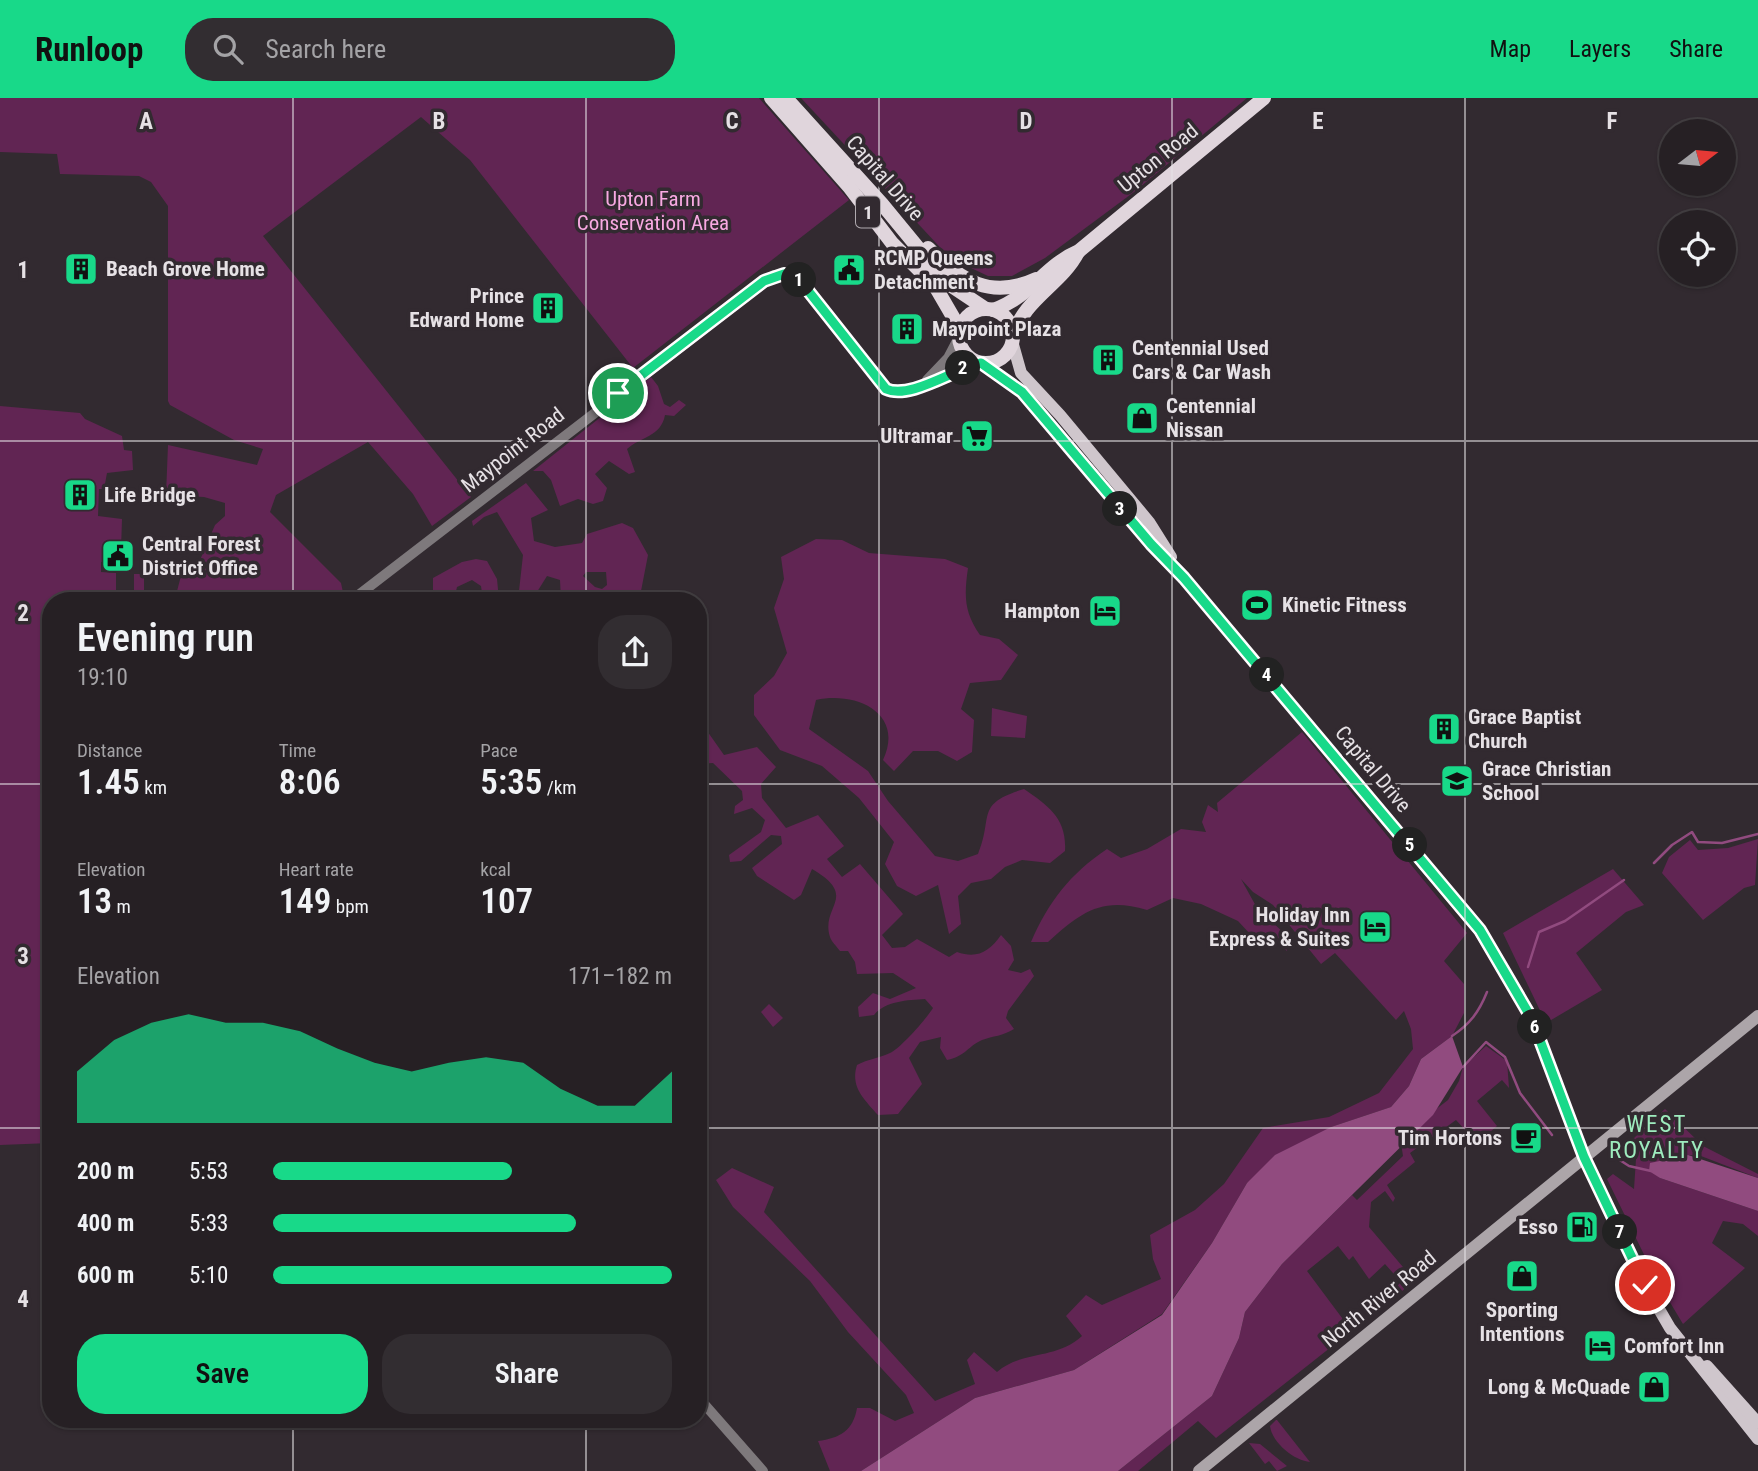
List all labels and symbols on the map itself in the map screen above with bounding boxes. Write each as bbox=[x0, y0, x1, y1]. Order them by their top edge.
text: A bbox=[139, 108, 153, 135]
text: B bbox=[433, 108, 445, 135]
text: C bbox=[725, 108, 739, 135]
text: D bbox=[1020, 108, 1033, 135]
text: E bbox=[1312, 108, 1324, 135]
text: F bbox=[1607, 108, 1618, 135]
street label: Upton Road bbox=[1113, 119, 1203, 197]
north arrow bbox=[1659, 119, 1736, 196]
street label: Capital Drive bbox=[842, 131, 929, 226]
park label: Upton Farm Conservation Area bbox=[577, 187, 729, 235]
road number: 1 bbox=[856, 196, 880, 228]
place label: RCMP Queens Detachment bbox=[874, 246, 993, 294]
building icon: Beach Grove Home bbox=[62, 250, 100, 288]
public building icon: RCMP Queens Detachment bbox=[830, 251, 868, 289]
text: 1 bbox=[17, 257, 29, 284]
place label: Beach Grove Home bbox=[106, 257, 265, 281]
pin: 1 bbox=[782, 262, 816, 298]
place label: Prince Edward Home bbox=[409, 284, 524, 332]
building icon: Prince Edward Home bbox=[529, 289, 567, 327]
building icon: Maypoint Plaza bbox=[888, 310, 926, 348]
place label: Maypoint Plaza bbox=[932, 317, 1061, 341]
place label: Centennial Used Cars & Car Wash bbox=[1132, 336, 1271, 384]
building icon: Centennial Used Cars & Car Wash bbox=[1089, 341, 1127, 379]
pin: 2 bbox=[946, 350, 981, 386]
pin bbox=[588, 363, 648, 423]
place label: Centennial Nissan bbox=[1166, 394, 1256, 442]
shop icon: Centennial Nissan bbox=[1123, 399, 1161, 437]
street label: Maypoint Road bbox=[457, 402, 569, 498]
supermarket icon: Ultramar bbox=[958, 417, 996, 455]
place label: Ultramar bbox=[880, 424, 953, 448]
building icon: Life Bridge bbox=[61, 476, 99, 514]
place label: Life Bridge bbox=[104, 483, 196, 507]
pin: 3 bbox=[1102, 492, 1138, 526]
place label: Central Forest District Office bbox=[142, 532, 260, 580]
public building icon: Central Forest District Office bbox=[99, 537, 137, 575]
sports icon: Kinetic Fitness bbox=[1238, 586, 1276, 624]
hotel icon: Hampton bbox=[1086, 592, 1124, 630]
place label: Kinetic Fitness bbox=[1282, 593, 1407, 617]
place label: Hampton bbox=[1004, 599, 1080, 623]
text: 2 bbox=[17, 600, 29, 627]
pin: 4 bbox=[1250, 658, 1284, 692]
place label: Grace Baptist Church bbox=[1468, 705, 1581, 753]
building icon: Grace Baptist Church bbox=[1425, 710, 1463, 748]
street label: Capital Drive bbox=[1330, 721, 1416, 817]
place label: Grace Christian School bbox=[1482, 757, 1611, 805]
school or university icon: Grace Christian School bbox=[1438, 762, 1476, 800]
pin: 5 bbox=[1392, 828, 1428, 862]
place label: Holiday Inn Express & Suites bbox=[1209, 903, 1350, 951]
hotel icon: Holiday Inn Express & Suites bbox=[1356, 908, 1394, 946]
text: 3 bbox=[17, 943, 29, 970]
pin: 6 bbox=[1518, 1010, 1552, 1044]
district label: WEST ROYALTY bbox=[1609, 1111, 1705, 1164]
cafe icon: Tim Hortons bbox=[1507, 1119, 1545, 1157]
place label: Tim Hortons bbox=[1398, 1126, 1502, 1150]
fuel station icon: Esso bbox=[1563, 1208, 1601, 1246]
pin: 7 bbox=[1602, 1214, 1638, 1250]
place label: Esso bbox=[1518, 1215, 1558, 1239]
street label: North River Road bbox=[1317, 1246, 1441, 1352]
pin bbox=[1615, 1255, 1675, 1315]
shop icon: Sporting Intentions bbox=[1503, 1257, 1541, 1295]
text: 4 bbox=[17, 1286, 29, 1313]
place label: Sporting Intentions bbox=[1480, 1298, 1564, 1346]
hotel icon: Comfort Inn bbox=[1581, 1327, 1619, 1365]
place label: Comfort Inn bbox=[1624, 1334, 1724, 1358]
shop icon: Long & McQuade bbox=[1635, 1368, 1673, 1406]
place label: Long & McQuade bbox=[1488, 1375, 1630, 1399]

